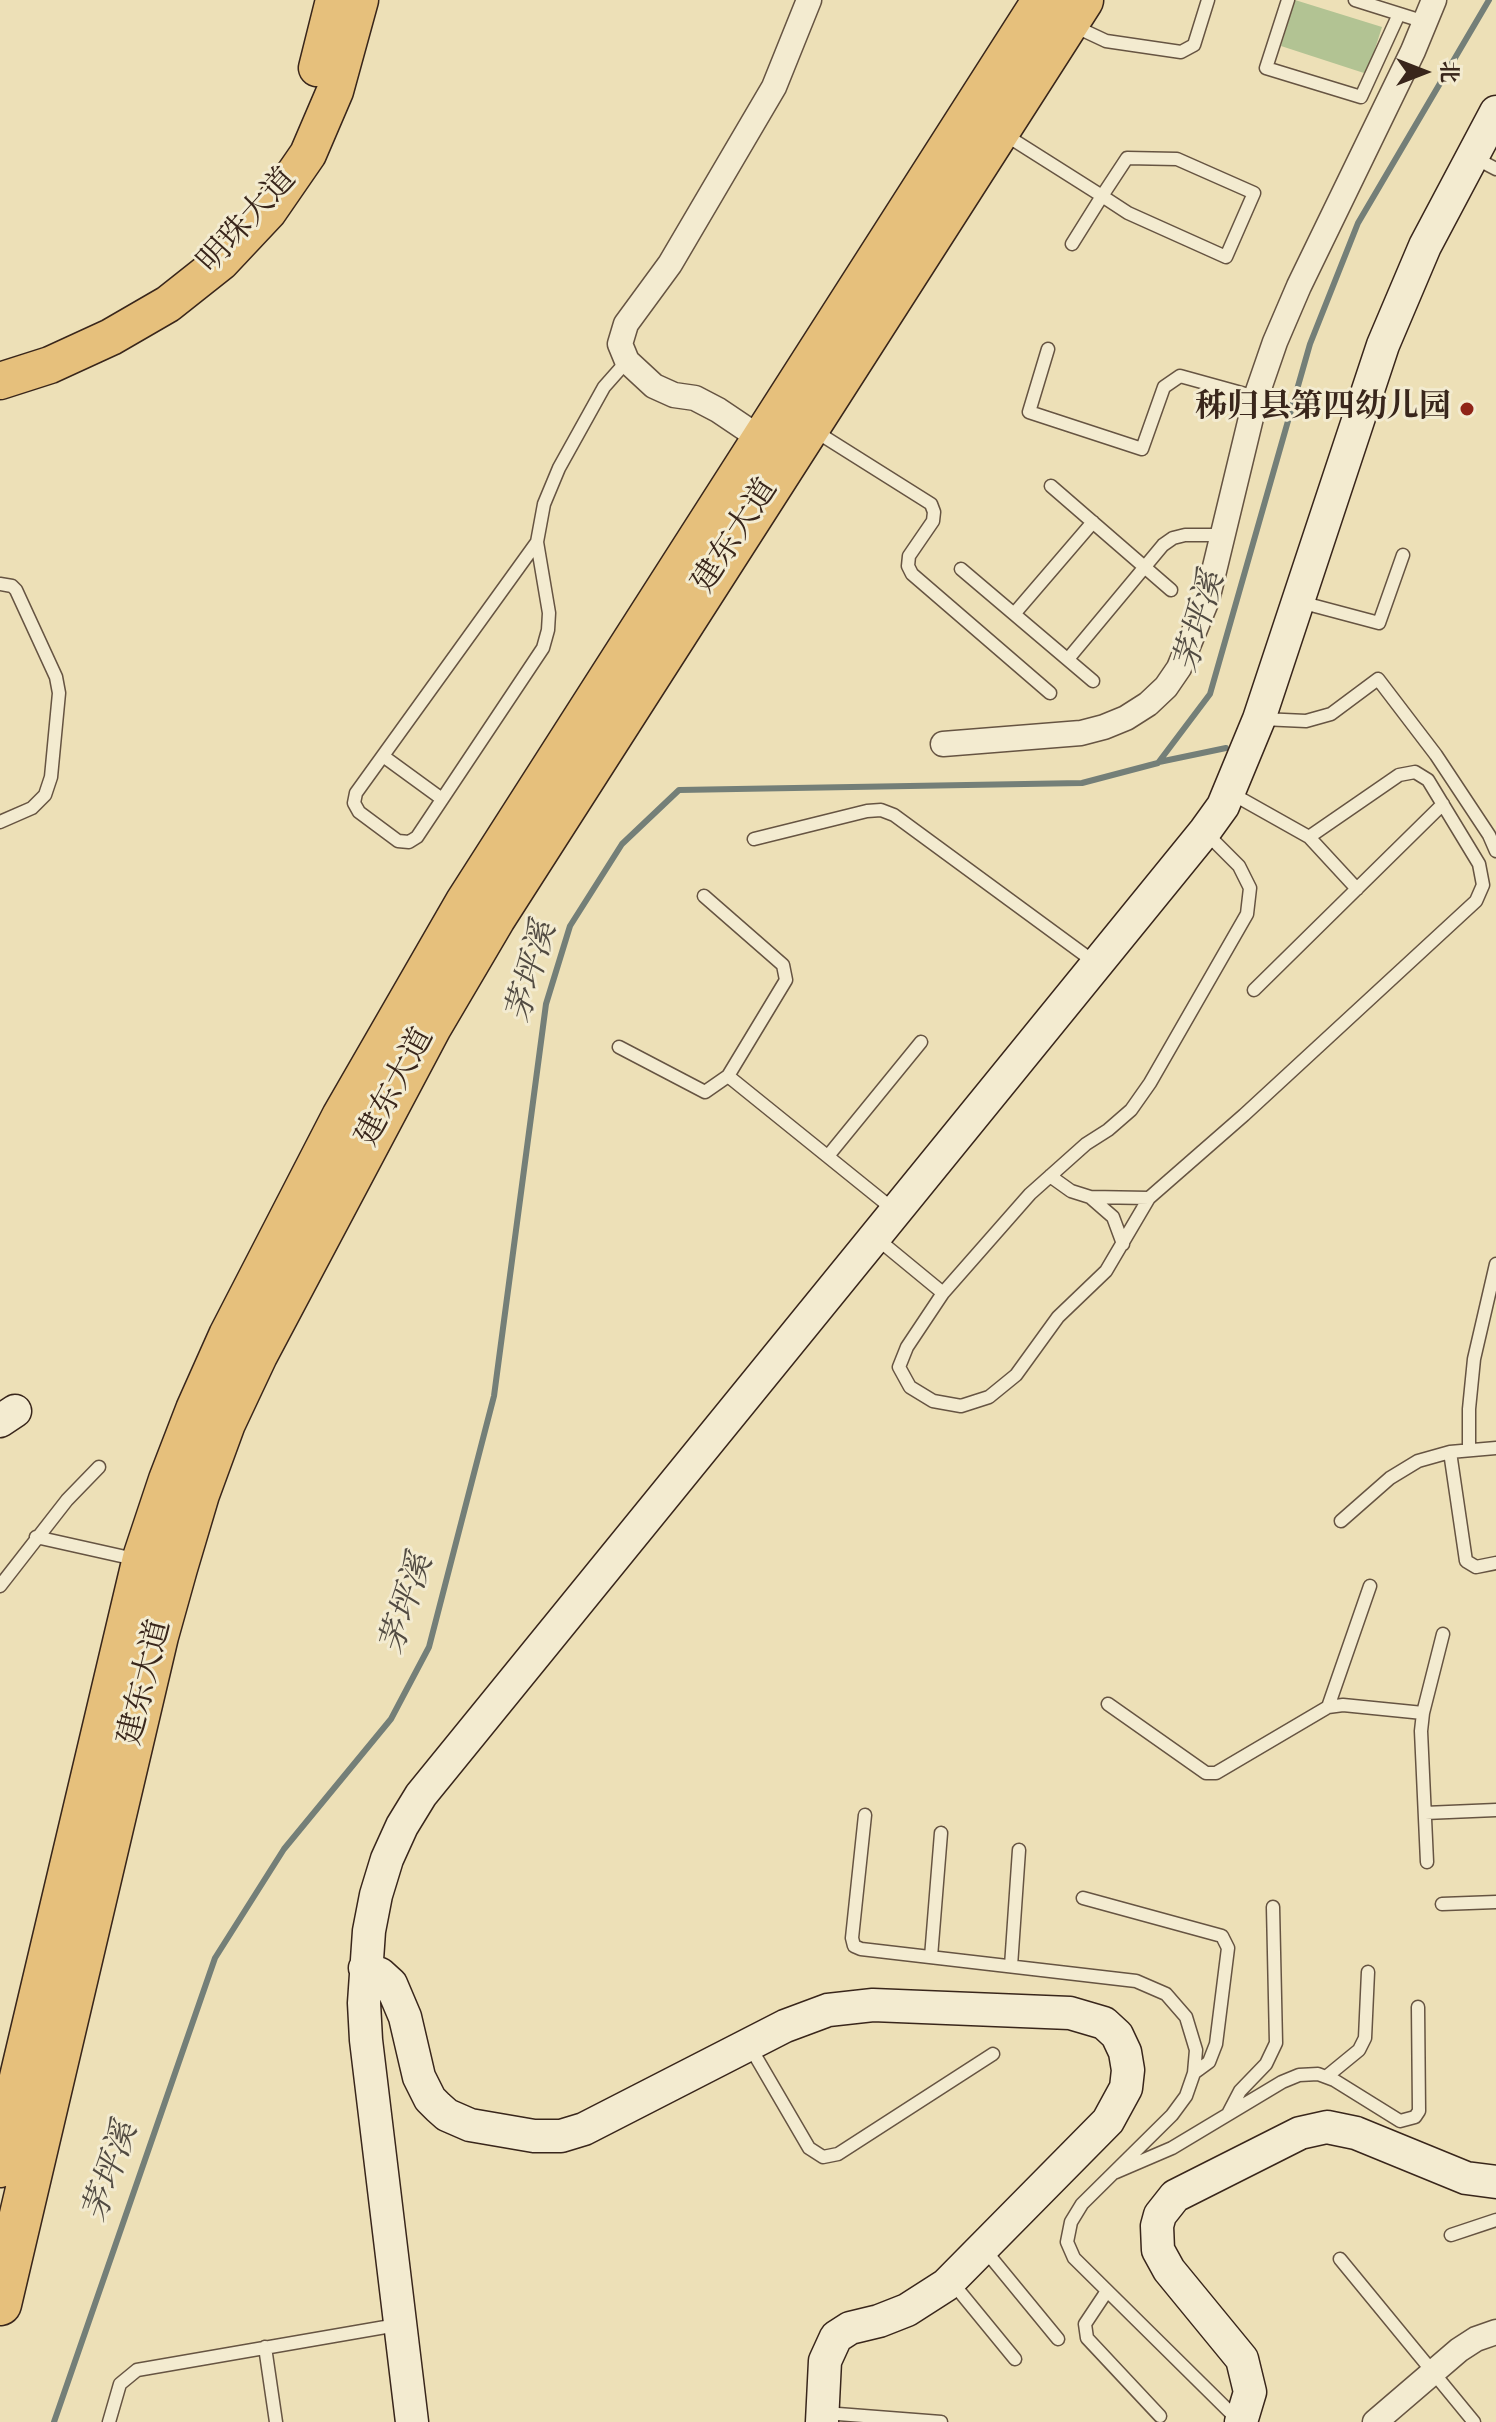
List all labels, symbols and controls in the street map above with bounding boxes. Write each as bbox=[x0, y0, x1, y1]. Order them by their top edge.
north arrow bbox=[1384, 32, 1464, 112]
text: 北 bbox=[1435, 61, 1462, 83]
street label: 明珠大道 bbox=[192, 162, 306, 282]
place label: 秭归县第四幼儿园 bbox=[1195, 390, 1451, 428]
marker: 秭归县第四幼儿园 bbox=[1458, 400, 1476, 418]
street label: 建东大道 bbox=[686, 473, 788, 601]
water label: 茅坪溪 bbox=[1168, 568, 1236, 678]
water label: 茅坪溪 bbox=[500, 918, 568, 1028]
street label: 建东大道 bbox=[350, 1022, 444, 1154]
water label: 茅坪溪 bbox=[374, 1550, 444, 1660]
street label: 建东大道 bbox=[113, 1616, 181, 1750]
water label: 茅坪溪 bbox=[77, 2118, 149, 2228]

